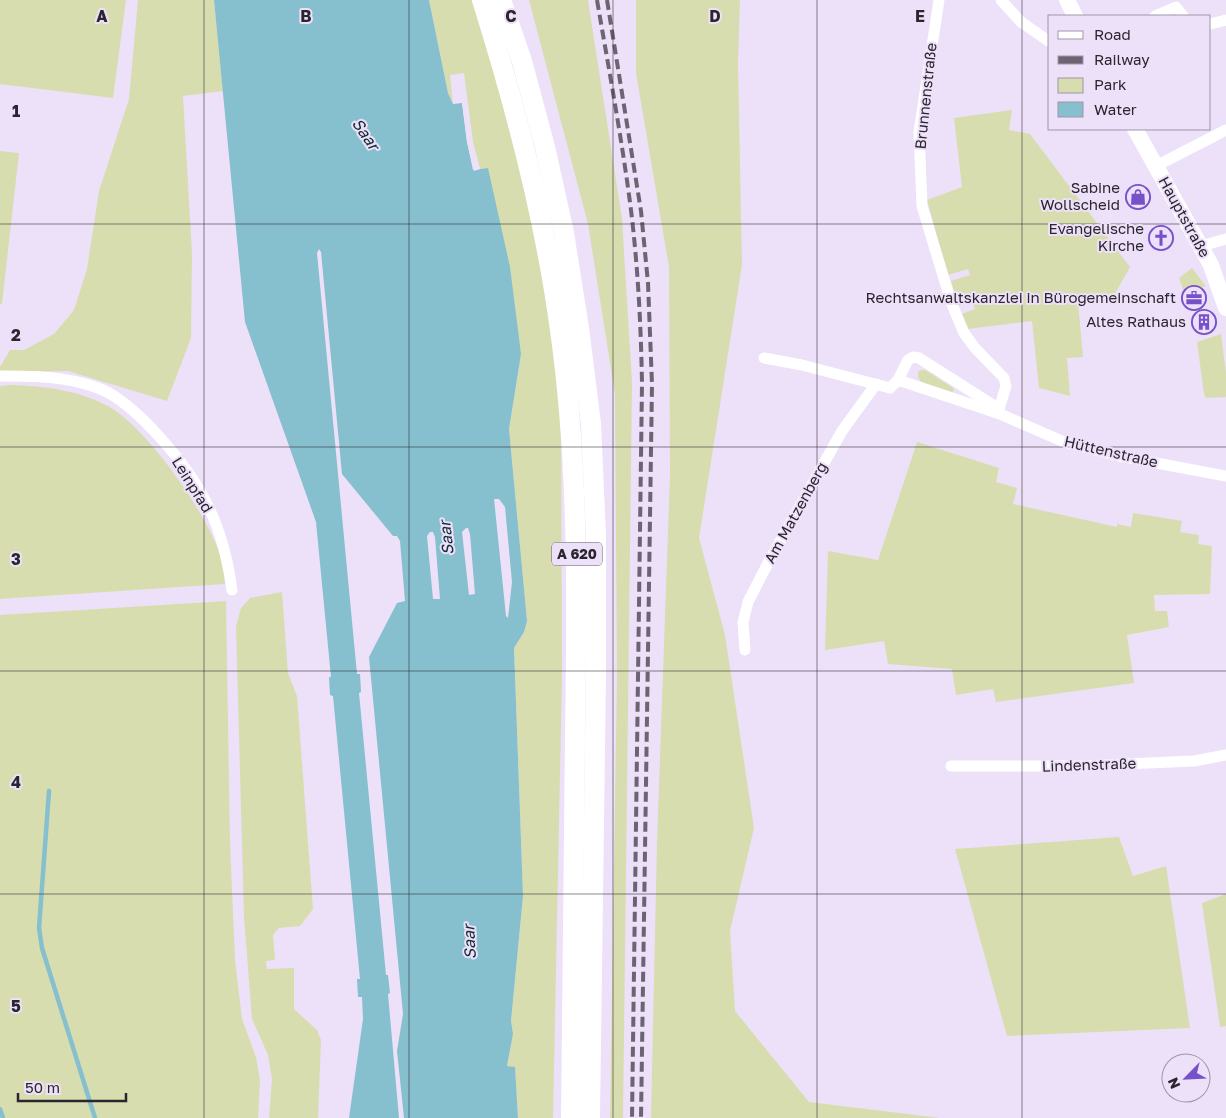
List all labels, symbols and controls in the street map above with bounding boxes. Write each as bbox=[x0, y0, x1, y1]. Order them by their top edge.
text: A bbox=[96, 6, 108, 26]
text: B bbox=[300, 6, 312, 26]
text: C bbox=[505, 6, 517, 26]
text: D bbox=[709, 6, 721, 26]
text: E bbox=[915, 6, 925, 26]
legend bbox=[1048, 15, 1211, 130]
text: Road bbox=[1094, 25, 1131, 43]
street label: Brunnenstraße bbox=[910, 42, 940, 150]
text: Railway bbox=[1094, 50, 1150, 68]
text: Park bbox=[1094, 75, 1127, 93]
text: Water bbox=[1094, 100, 1137, 118]
text: 1 bbox=[12, 101, 20, 121]
water label: Saar bbox=[348, 114, 385, 156]
street label: Hauptstraße bbox=[1155, 173, 1215, 260]
place label: Sabine Wollscheid bbox=[1040, 178, 1120, 213]
shop icon: Sabine Wollscheid bbox=[1125, 184, 1151, 210]
place label: Evangelische Kirche bbox=[1049, 219, 1144, 254]
church icon: Evangelische Kirche bbox=[1148, 225, 1174, 251]
office icon: Rechtsanwaltskanzlei in Bürogemeinschaft bbox=[1181, 285, 1207, 311]
place label: Rechtsanwaltskanzlei in Bürogemeinschaft bbox=[866, 288, 1176, 306]
building icon: Altes Rathaus bbox=[1191, 309, 1217, 335]
place label: Altes Rathaus bbox=[1086, 312, 1186, 330]
text: 2 bbox=[11, 325, 21, 345]
street label: Hüttenstraße bbox=[1063, 431, 1160, 471]
street label: Leinpfad bbox=[169, 453, 217, 516]
street label: Am Matzenberg bbox=[760, 459, 830, 566]
water label: Saar bbox=[434, 517, 458, 556]
road number: A 620 bbox=[552, 542, 602, 566]
text: 3 bbox=[11, 549, 21, 569]
street label: Lindenstraße bbox=[1041, 753, 1137, 775]
text: 4 bbox=[11, 772, 21, 792]
water label: Saar bbox=[458, 921, 480, 960]
text: 5 bbox=[11, 996, 21, 1016]
north arrow bbox=[1161, 1053, 1211, 1103]
scale bar bbox=[18, 1070, 125, 1102]
text: N bbox=[1164, 1075, 1184, 1092]
text: 50 m bbox=[25, 1078, 60, 1096]

